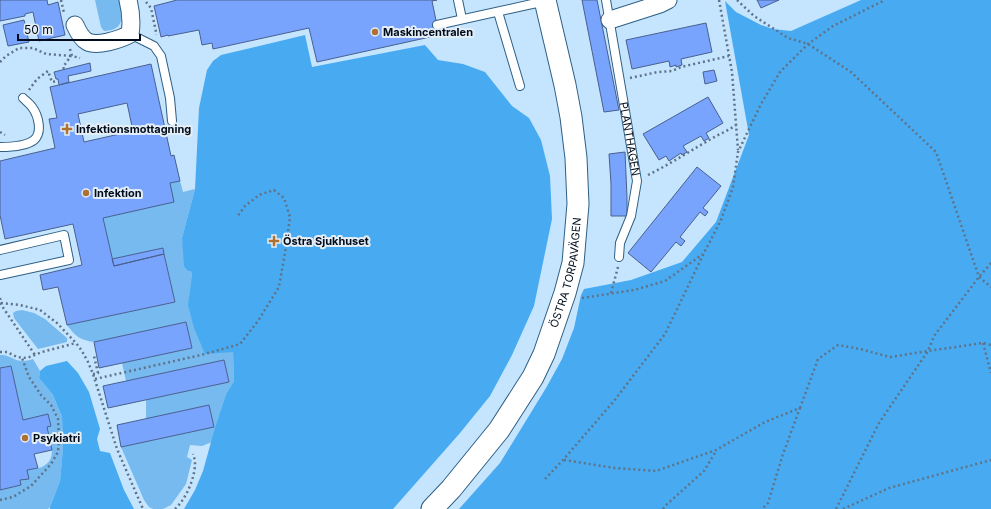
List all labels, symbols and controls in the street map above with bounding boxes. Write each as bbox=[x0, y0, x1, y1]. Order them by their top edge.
scale bar bbox=[18, 16, 140, 42]
text: 50 m bbox=[24, 22, 53, 37]
place label: Maskincentralen bbox=[383, 25, 473, 39]
marker: Maskincentralen bbox=[370, 27, 380, 37]
street label: PLANTHAGEN bbox=[617, 101, 643, 177]
place label: Infektionsmottagning bbox=[76, 122, 191, 136]
marker: Infektionsmottagning bbox=[61, 123, 73, 135]
place label: Infektion bbox=[94, 186, 142, 200]
marker: Infektion bbox=[81, 188, 91, 198]
street label: ÖSTRA TORPAVÄGEN bbox=[547, 217, 584, 329]
place label: Östra Sjukhuset bbox=[283, 234, 369, 248]
marker: Östra Sjukhuset bbox=[268, 235, 280, 247]
place label: Psykiatri bbox=[33, 431, 80, 445]
marker: Psykiatri bbox=[20, 433, 30, 443]

